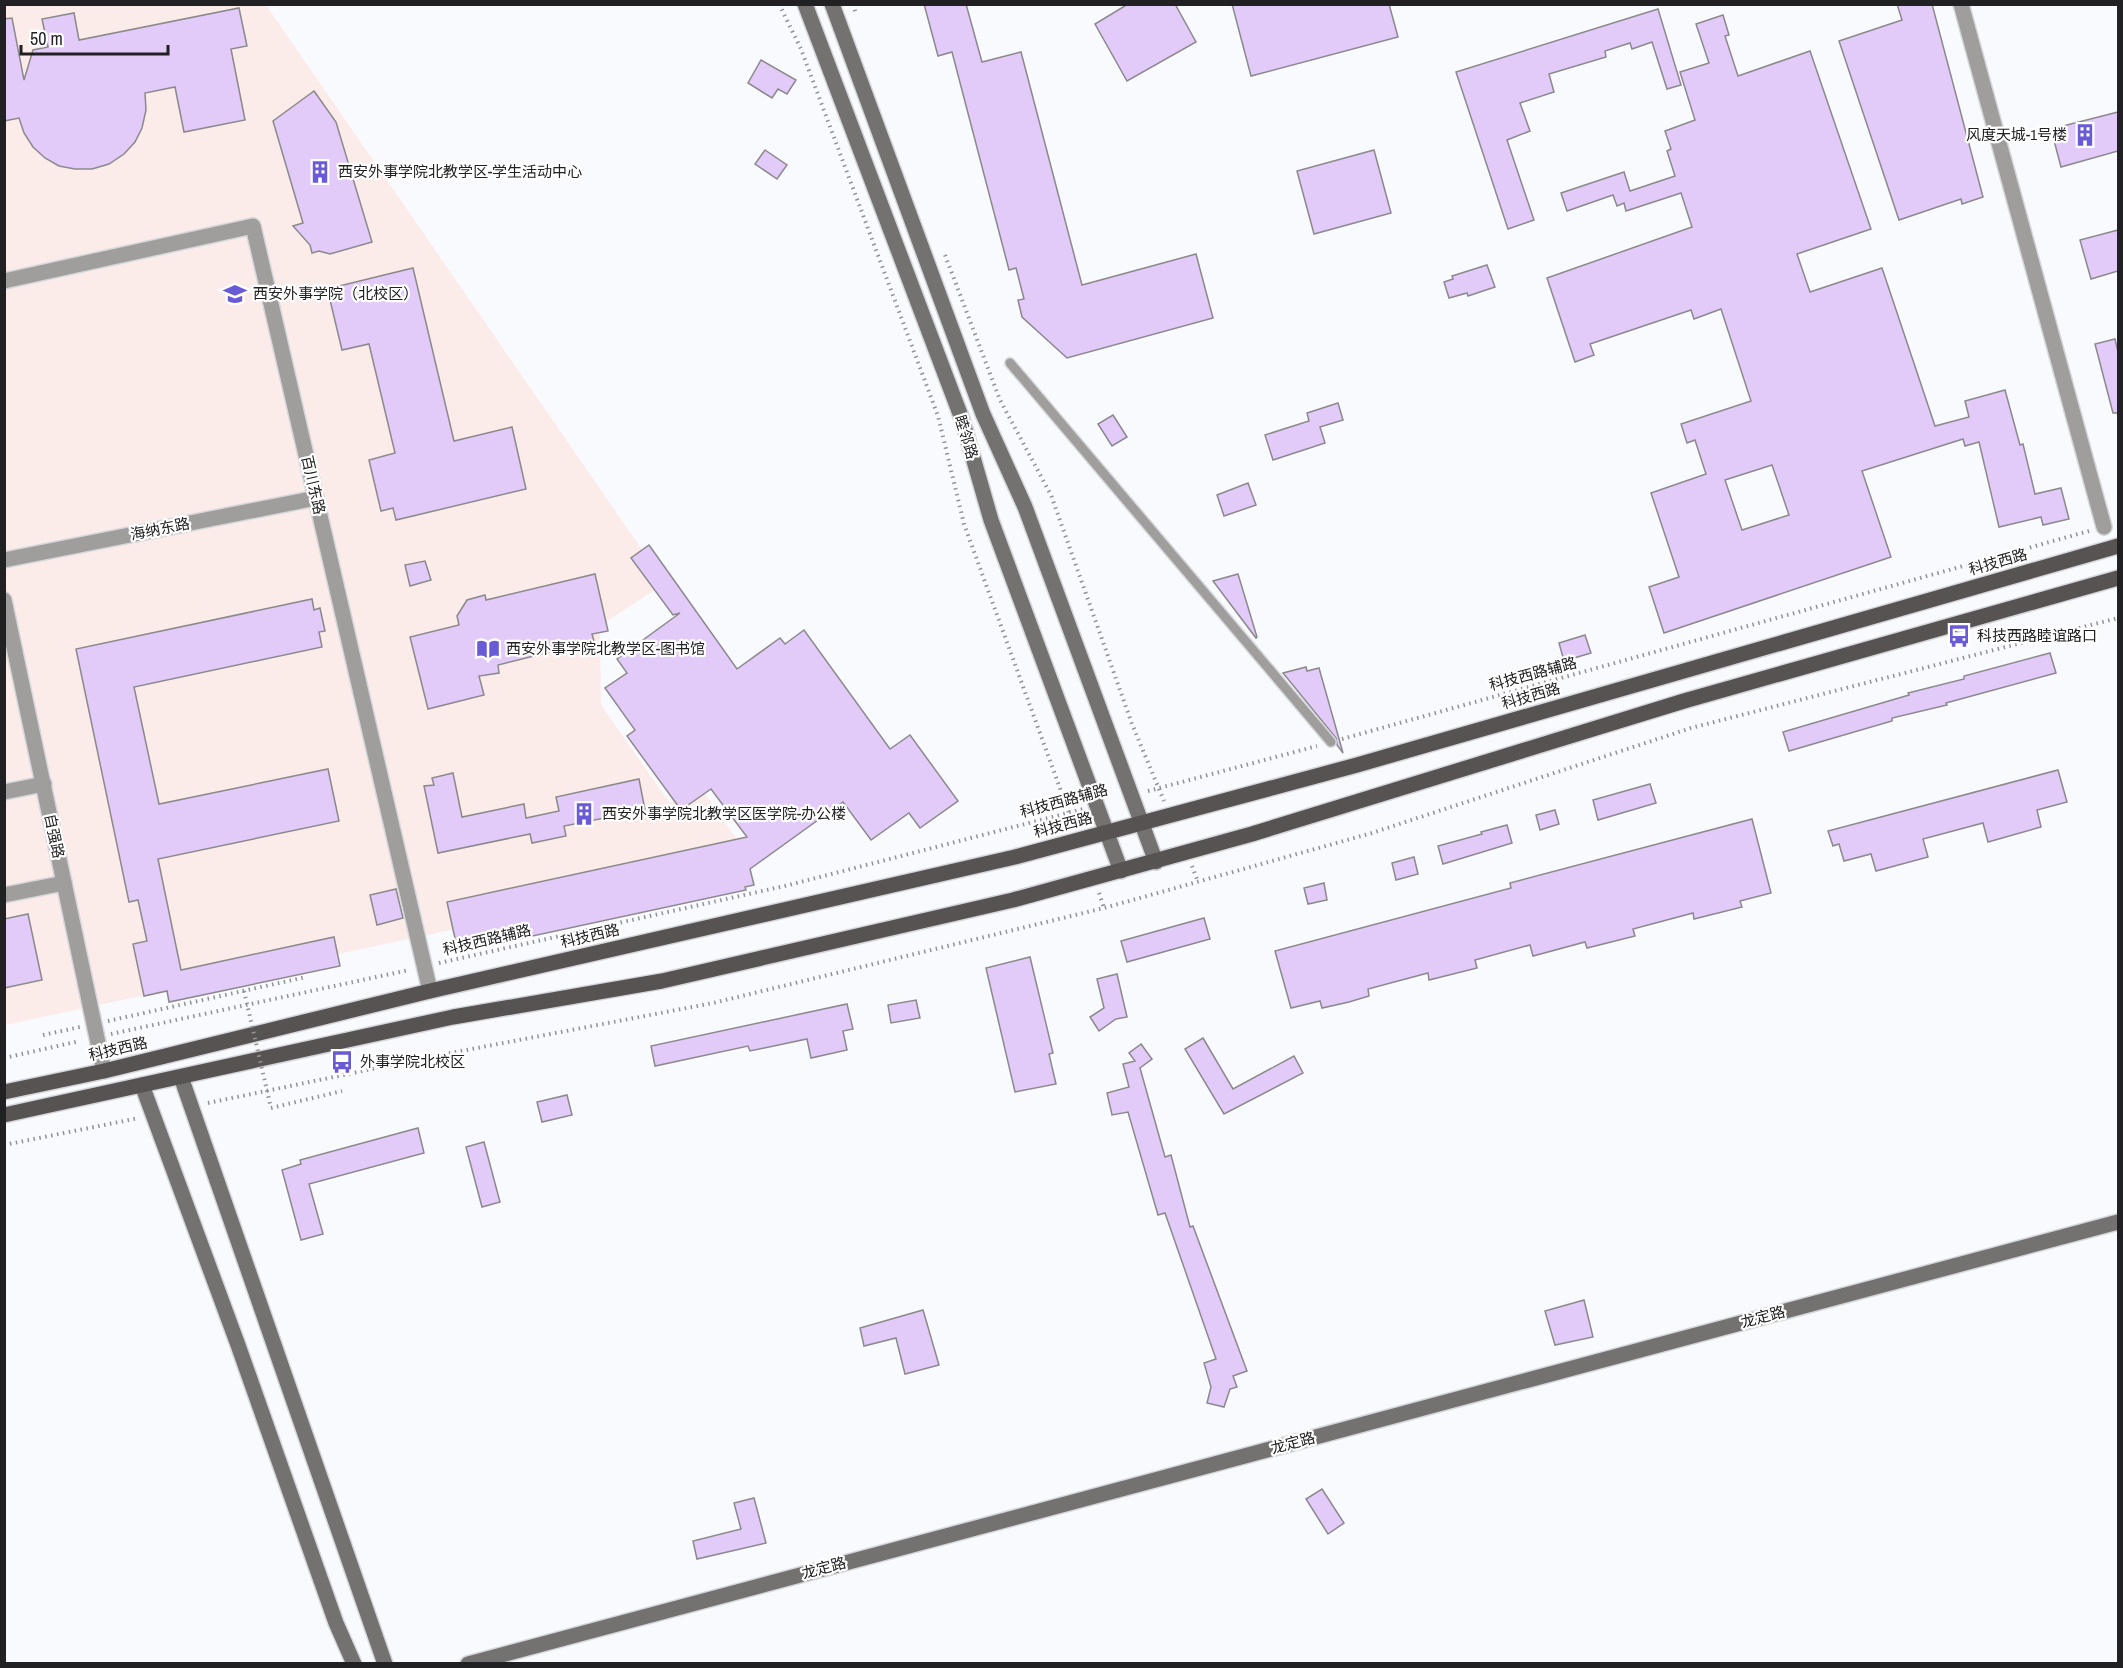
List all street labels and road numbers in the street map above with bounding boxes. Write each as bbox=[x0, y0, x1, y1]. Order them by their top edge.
street label: 睦邻路 bbox=[950, 412, 983, 461]
street label: 百川东路 bbox=[297, 453, 330, 516]
street label: 海纳东路 bbox=[128, 512, 191, 545]
street label: 科技西路 bbox=[1966, 543, 2030, 580]
street label: 科技西路辅路 bbox=[1487, 654, 1579, 694]
street label: 科技西路 bbox=[1500, 679, 1562, 713]
street label: 科技西路辅路 bbox=[1018, 779, 1110, 822]
street label: 科技西路 bbox=[1031, 807, 1095, 842]
street label: 自强路 bbox=[40, 812, 69, 860]
street label: 科技西路辅路 bbox=[441, 919, 533, 960]
street label: 科技西路 bbox=[558, 919, 621, 952]
street label: 科技西路 bbox=[86, 1032, 149, 1065]
street label: 龙定路 bbox=[1738, 1301, 1787, 1332]
street label: 龙定路 bbox=[1268, 1427, 1317, 1458]
street label: 龙定路 bbox=[799, 1552, 848, 1583]

